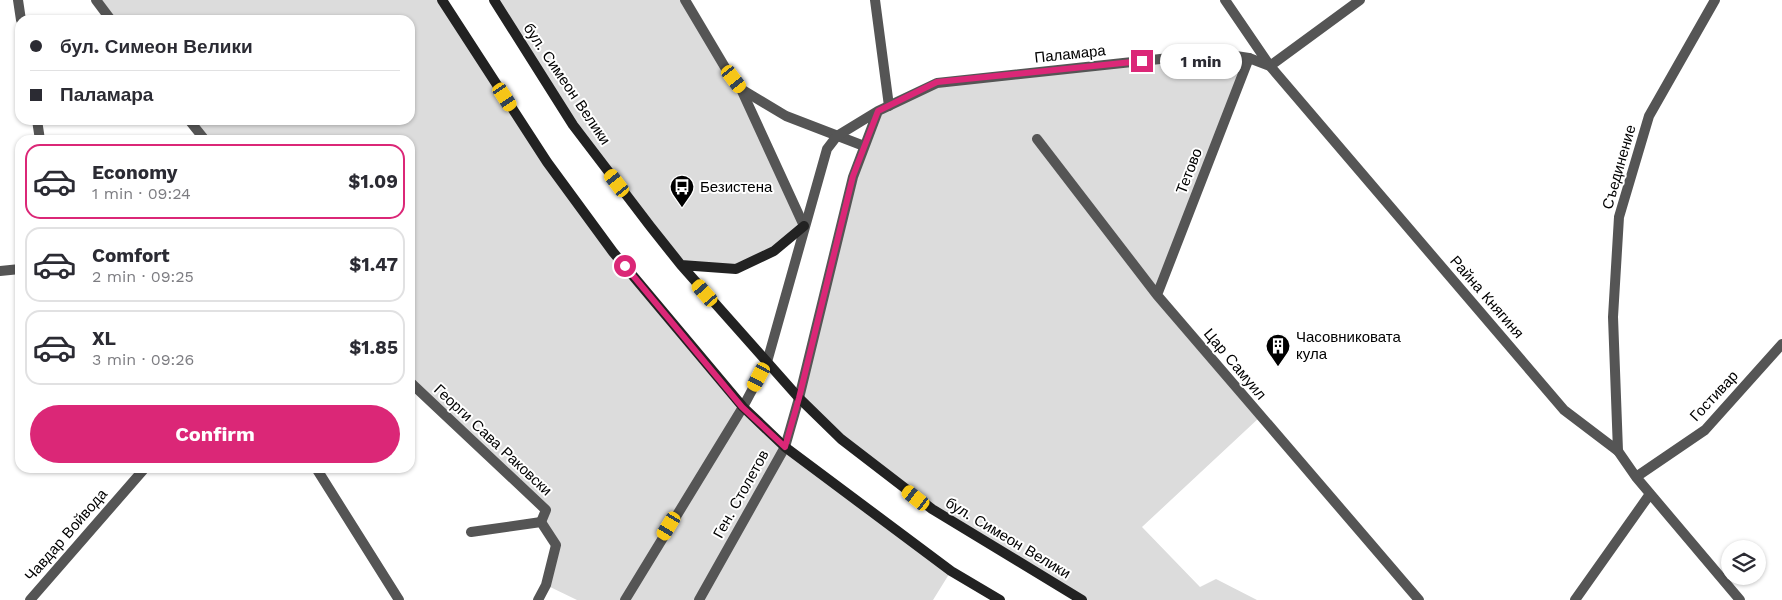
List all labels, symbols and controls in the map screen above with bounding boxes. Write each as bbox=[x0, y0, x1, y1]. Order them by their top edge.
street label: бул. Симеон Велики bbox=[520, 20, 614, 148]
text: бул. Симеон Велики bbox=[60, 35, 253, 58]
street label: Паламара bbox=[1033, 41, 1107, 67]
callout: 1 min bbox=[1160, 44, 1242, 78]
route end bbox=[1131, 50, 1153, 72]
text: 1 min bbox=[1180, 52, 1222, 71]
car bbox=[718, 63, 749, 95]
car bbox=[490, 80, 519, 114]
text: Паламара bbox=[60, 83, 153, 106]
street label: Съединение bbox=[1598, 123, 1640, 211]
street label: Тетово bbox=[1172, 146, 1206, 196]
icon: car bbox=[32, 159, 77, 204]
text: Economy bbox=[92, 161, 177, 184]
car bbox=[601, 167, 632, 199]
text: $1.09 bbox=[348, 170, 398, 193]
bus stop icon: Безистена bbox=[669, 174, 695, 208]
place label: Безистена bbox=[700, 178, 773, 196]
text: 1 min · 09:24 bbox=[92, 184, 191, 203]
icon: car bbox=[32, 242, 77, 287]
text: Comfort bbox=[92, 244, 170, 267]
street label: Райна Княгиня bbox=[1446, 252, 1528, 342]
text: $1.47 bbox=[349, 253, 398, 276]
route start bbox=[614, 255, 636, 277]
text: 2 min · 09:25 bbox=[92, 267, 194, 286]
car bbox=[689, 277, 720, 309]
icon: car bbox=[32, 325, 77, 370]
street label: Цар Самуил bbox=[1200, 325, 1270, 403]
text: XL bbox=[92, 327, 116, 350]
place label: Часовниковата кула bbox=[1296, 328, 1402, 363]
building icon: Часовниковата кула bbox=[1265, 333, 1291, 367]
text: $1.85 bbox=[349, 336, 398, 359]
text: 3 min · 09:26 bbox=[92, 350, 194, 369]
car bbox=[745, 360, 772, 394]
street label: Гостивар bbox=[1686, 367, 1742, 425]
street label: Георги Сава Раковски bbox=[430, 381, 556, 499]
button: Confirm bbox=[30, 405, 400, 463]
street label: Ген. Столетов bbox=[709, 447, 773, 541]
car bbox=[899, 483, 932, 513]
street label: Чавдар Войвода bbox=[21, 485, 111, 585]
street label: бул. Симеон Велики bbox=[942, 494, 1074, 582]
car bbox=[654, 509, 683, 543]
map controls bbox=[1721, 540, 1766, 585]
button: layers bbox=[1721, 540, 1766, 585]

